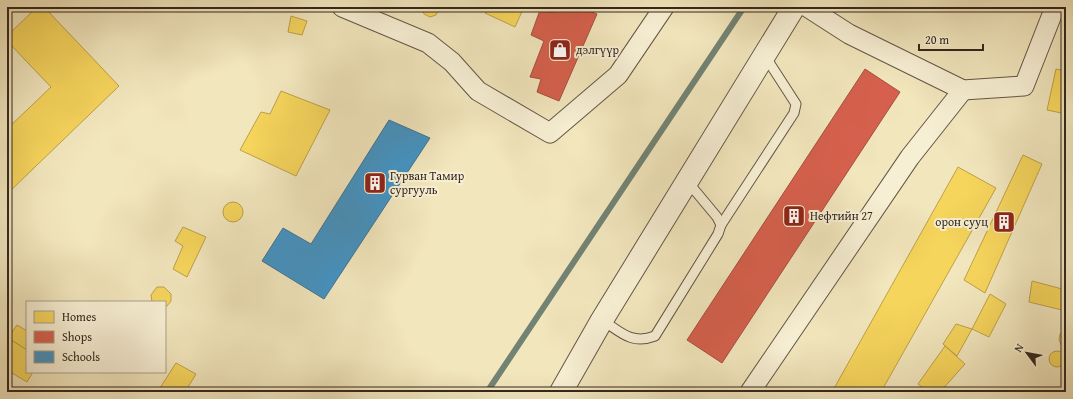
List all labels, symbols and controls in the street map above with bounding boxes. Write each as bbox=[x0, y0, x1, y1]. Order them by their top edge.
scale bar bbox=[919, 26, 983, 52]
text: 20 m bbox=[925, 31, 949, 48]
shop icon: дэлгүүр bbox=[547, 37, 573, 63]
place label: дэлгүүр bbox=[576, 41, 619, 58]
place label: Гурван Тамир сургууль bbox=[390, 167, 465, 198]
building icon: Гурван Тамир сургууль bbox=[362, 170, 388, 196]
building icon: Нефтийн 27 bbox=[781, 203, 807, 229]
place label: Нефтийн 27 bbox=[810, 207, 873, 224]
building icon: орон сууц bbox=[991, 209, 1017, 235]
place label: орон сууц bbox=[935, 213, 988, 230]
legend bbox=[26, 301, 166, 373]
text: Homes bbox=[62, 308, 97, 325]
text: Shops bbox=[62, 328, 92, 345]
north arrow bbox=[1007, 333, 1047, 373]
text: N bbox=[1010, 340, 1028, 355]
text: Schools bbox=[62, 348, 100, 365]

